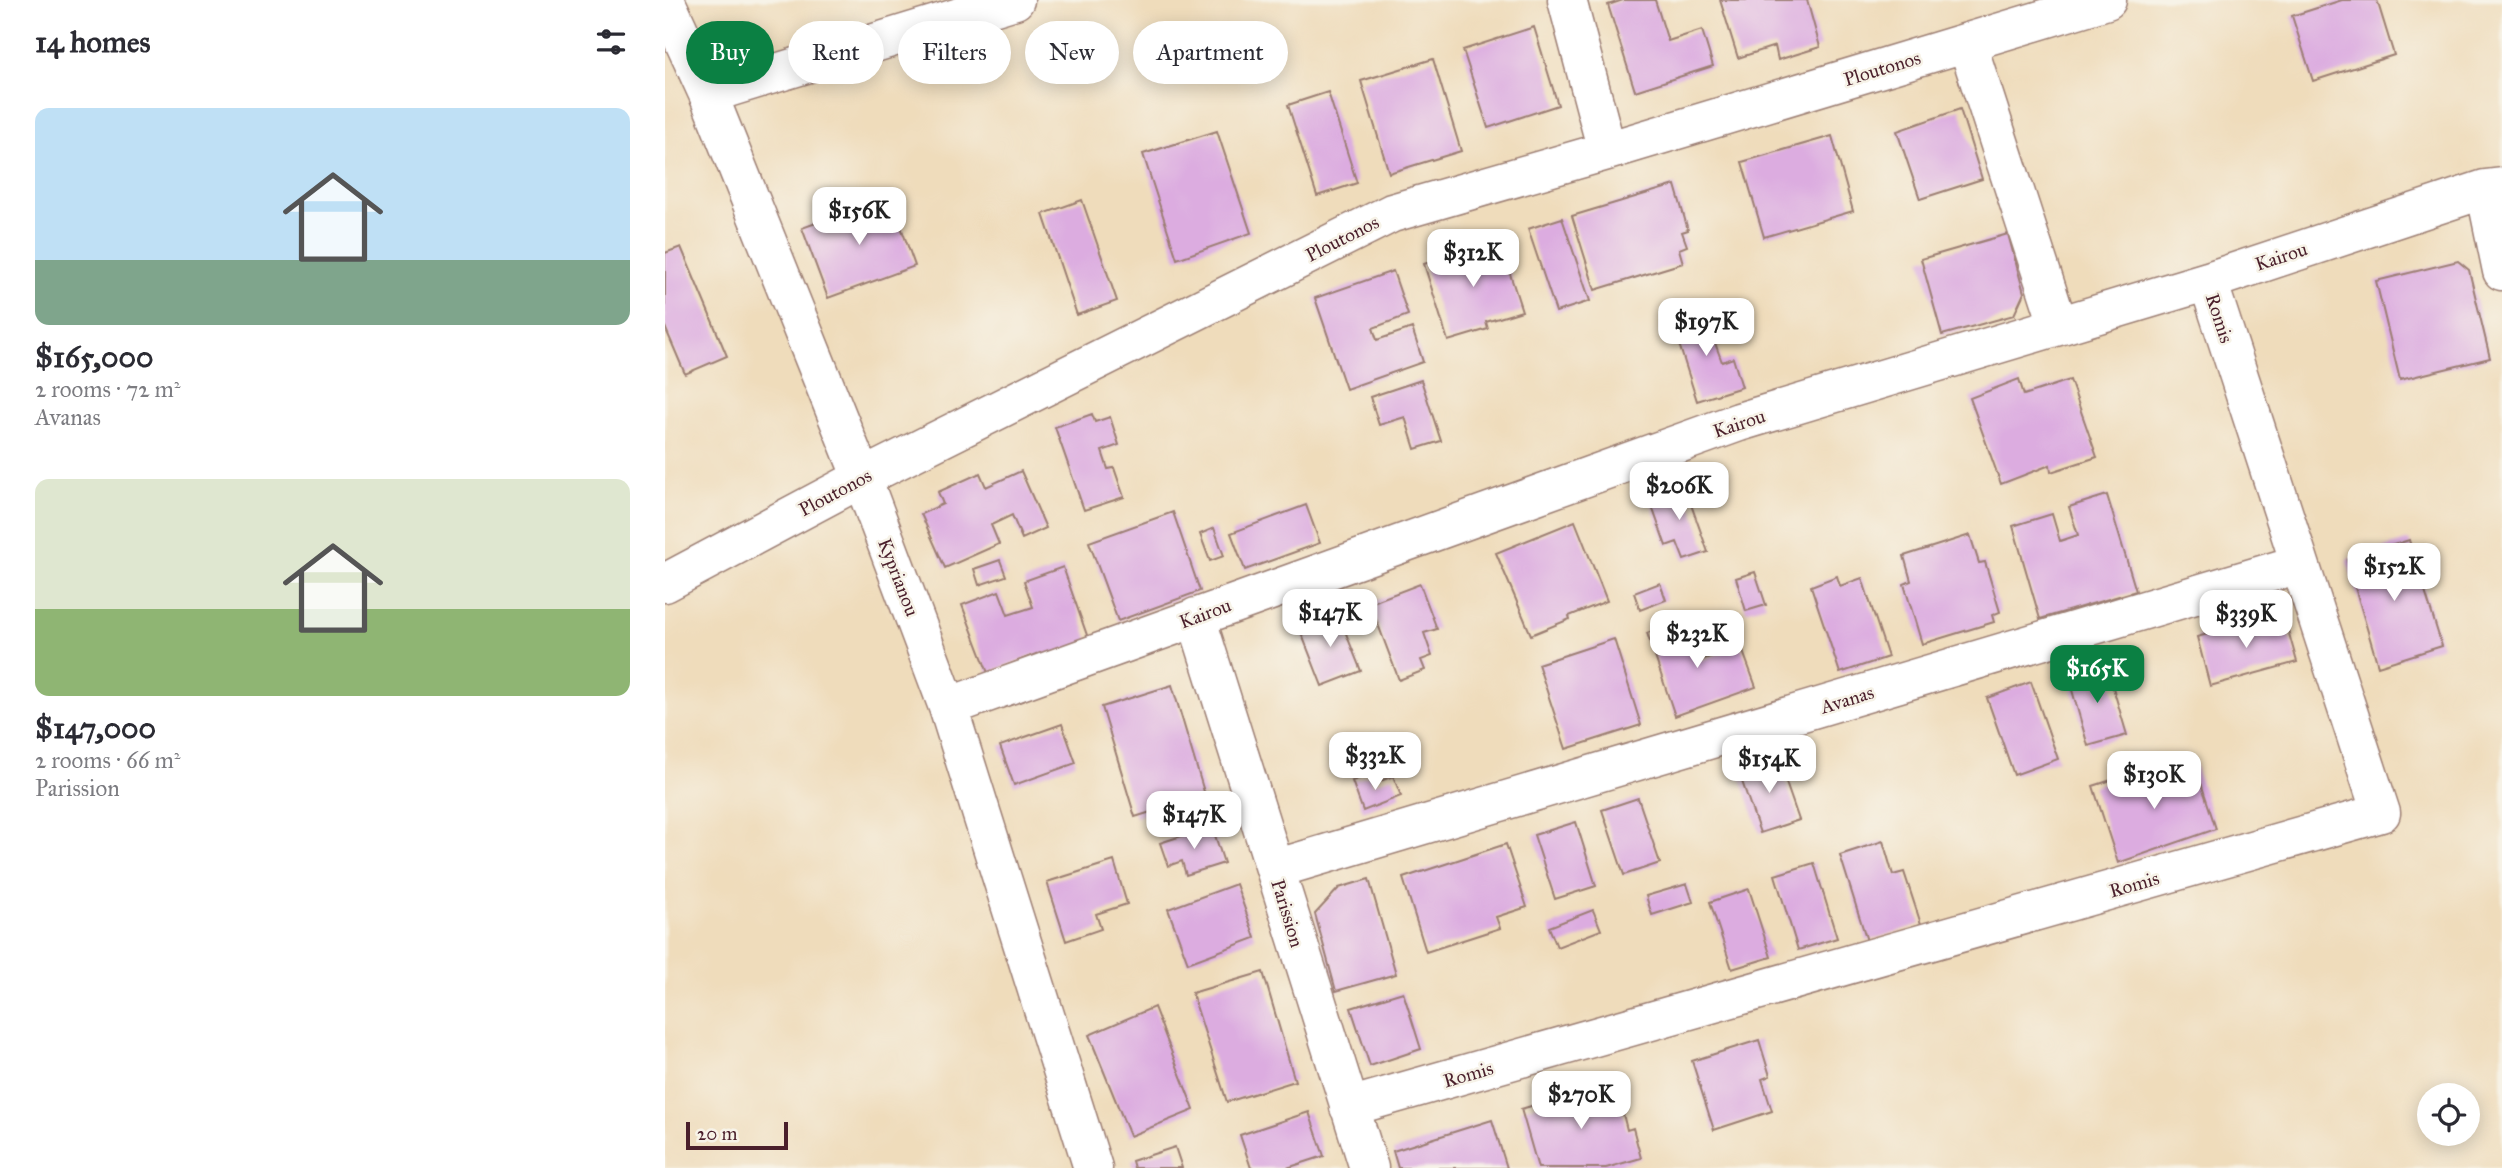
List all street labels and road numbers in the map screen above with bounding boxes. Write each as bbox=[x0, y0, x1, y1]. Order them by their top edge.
street label: Ploutonos bbox=[1841, 46, 1923, 91]
street label: Ploutonos bbox=[1302, 210, 1383, 267]
street label: Kairou bbox=[2252, 237, 2310, 276]
street label: Romis bbox=[2201, 290, 2238, 346]
street label: Kairou bbox=[1710, 404, 1768, 443]
street label: Ploutonos bbox=[795, 464, 876, 521]
street label: Kyprianou bbox=[873, 535, 924, 619]
street label: Kairou bbox=[1176, 593, 1234, 633]
street label: Avanas bbox=[1817, 681, 1877, 719]
street label: Romis bbox=[2106, 866, 2162, 903]
street label: Parission bbox=[1266, 876, 1309, 950]
street label: Romis bbox=[1440, 1056, 1496, 1093]

